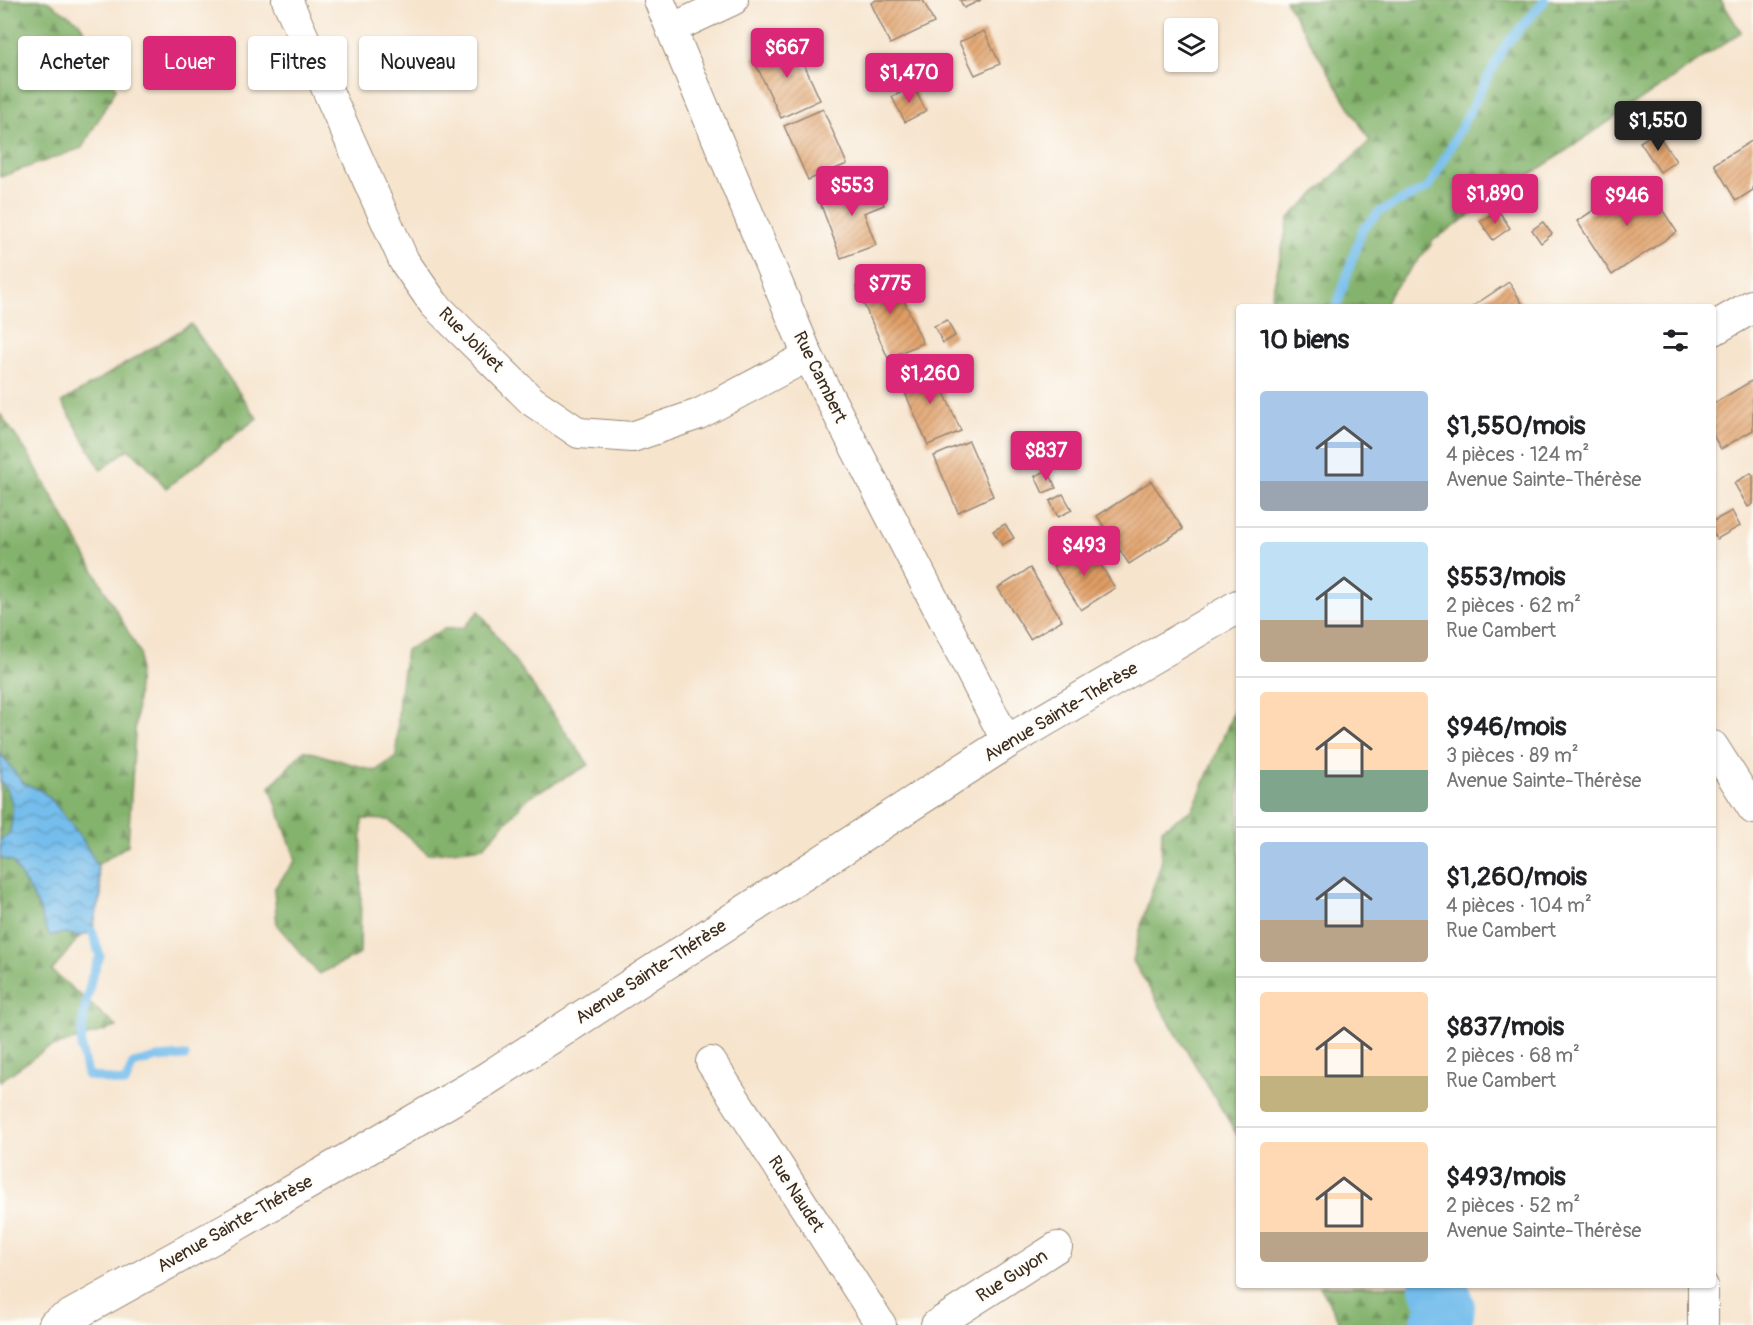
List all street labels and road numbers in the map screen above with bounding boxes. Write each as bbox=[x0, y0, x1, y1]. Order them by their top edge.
street label: Rue Jolivet bbox=[434, 303, 509, 378]
street label: Rue Cambert bbox=[788, 327, 852, 427]
street label: Avenue Sainte-Thérèse bbox=[980, 657, 1142, 767]
street label: Avenue Sainte-Thérèse bbox=[571, 914, 731, 1030]
street label: Rue Naudet bbox=[763, 1151, 830, 1237]
street label: Avenue Sainte-Thérèse bbox=[153, 1170, 317, 1278]
street label: Rue Guyon bbox=[972, 1244, 1052, 1308]

